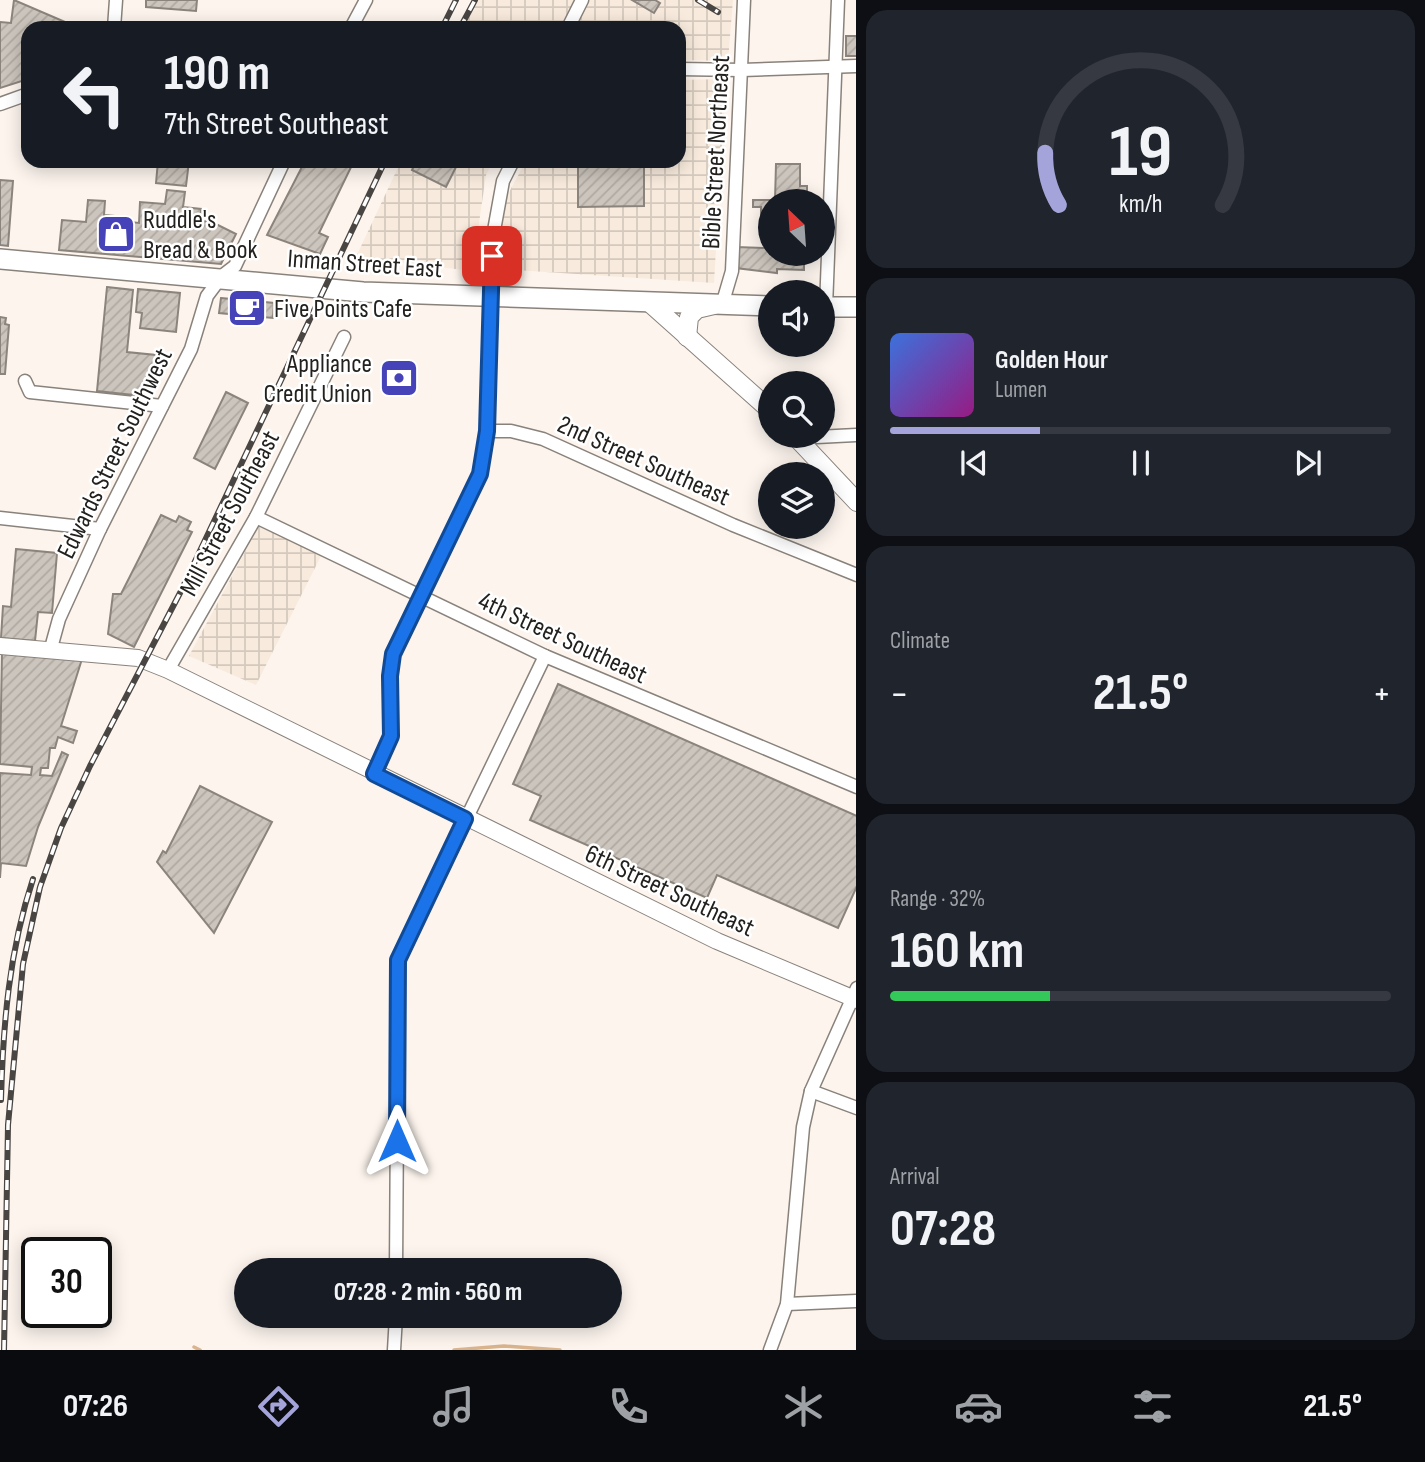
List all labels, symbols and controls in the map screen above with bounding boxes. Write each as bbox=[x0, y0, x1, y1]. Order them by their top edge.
text: 190 m bbox=[164, 45, 270, 104]
icon: left bbox=[49, 49, 140, 140]
street label: Bible Street Northeast bbox=[696, 54, 737, 250]
text: 7th Street Southeast bbox=[164, 105, 388, 144]
text: 19 bbox=[1109, 109, 1172, 197]
north arrow bbox=[758, 189, 835, 266]
map controls bbox=[758, 189, 835, 539]
text: km/h bbox=[1119, 189, 1162, 220]
place label: Ruddle's Bread & Book bbox=[143, 205, 257, 266]
shop icon: Ruddle's Bread & Book bbox=[95, 213, 137, 255]
pin bbox=[462, 226, 522, 286]
icon: arrive bbox=[473, 237, 511, 275]
street label: Inman Street East bbox=[287, 244, 443, 285]
button: sound bbox=[758, 280, 835, 357]
cafe icon: Five Points Cafe bbox=[226, 287, 268, 329]
place label: Five Points Cafe bbox=[274, 294, 412, 325]
street label: Edwards Street Southwest bbox=[51, 343, 180, 564]
text: Golden Hour bbox=[995, 345, 1108, 376]
place label: Appliance Credit Union bbox=[264, 349, 372, 410]
bank icon: Appliance Credit Union bbox=[378, 357, 420, 399]
button: search bbox=[758, 371, 835, 448]
text: Lumen bbox=[995, 376, 1047, 404]
street label: 2nd Street Southeast bbox=[552, 410, 734, 513]
street label: Mill Street Southeast bbox=[174, 426, 287, 602]
icon: previous bbox=[955, 444, 993, 482]
icon: pause bbox=[1122, 444, 1160, 482]
icon: next bbox=[1289, 444, 1327, 482]
button: layers bbox=[758, 462, 835, 539]
street label: 4th Street Southeast bbox=[473, 586, 652, 691]
text: Climate bbox=[890, 627, 950, 655]
text: 21.5° bbox=[1093, 662, 1188, 725]
text: − bbox=[890, 672, 909, 717]
text: + bbox=[1372, 672, 1391, 717]
street label: 6th Street Southeast bbox=[580, 839, 759, 944]
text: Range · 32% bbox=[890, 885, 985, 913]
text: 160 km bbox=[890, 920, 1024, 983]
position arrow bbox=[360, 1104, 434, 1178]
text: Arrival bbox=[890, 1163, 939, 1191]
text: 07:28 bbox=[890, 1198, 996, 1261]
speed limit sign: 30 bbox=[21, 1237, 112, 1328]
text: 07:28 · 2 min · 560 m bbox=[334, 1277, 522, 1308]
icon: directions bbox=[254, 1382, 303, 1431]
icon: music bbox=[429, 1382, 478, 1431]
icon: phone bbox=[604, 1382, 653, 1431]
icon: climate bbox=[779, 1382, 828, 1431]
icon: car bbox=[954, 1382, 1003, 1431]
icon: filters bbox=[1128, 1382, 1177, 1431]
text: 07:26 bbox=[63, 1387, 128, 1426]
text: 21.5° bbox=[1303, 1387, 1362, 1426]

